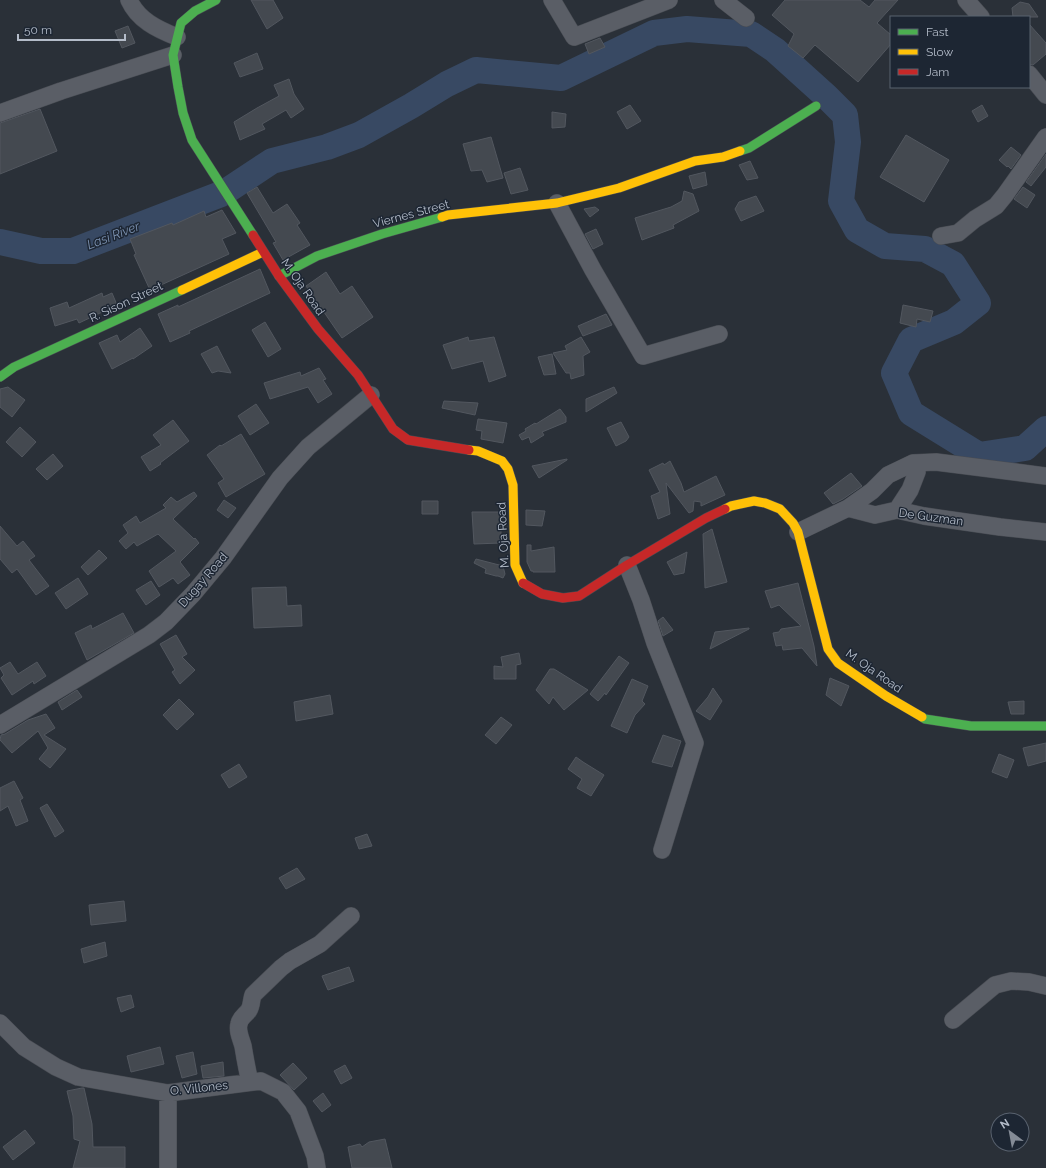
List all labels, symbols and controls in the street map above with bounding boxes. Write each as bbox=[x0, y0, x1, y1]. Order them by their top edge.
scale bar bbox=[18, 16, 125, 42]
legend bbox=[890, 16, 1030, 88]
text: 50 m bbox=[24, 23, 52, 37]
text: Fast bbox=[926, 25, 949, 39]
text: Slow bbox=[926, 45, 953, 59]
text: Jam bbox=[926, 65, 949, 79]
street label: Viernes Street bbox=[371, 197, 451, 231]
water label: Lasi River bbox=[85, 218, 142, 252]
street label: M. Oja Road bbox=[278, 256, 328, 318]
street label: R. Sison Street bbox=[87, 279, 165, 325]
street label: M. Oja Road bbox=[494, 502, 512, 568]
street label: De Guzman bbox=[898, 506, 964, 528]
street label: Dugay Road bbox=[176, 550, 230, 610]
street label: M. Oja Road bbox=[843, 646, 905, 696]
street label: O. Villones bbox=[169, 1078, 229, 1098]
north arrow bbox=[990, 1112, 1030, 1152]
text: N bbox=[998, 1116, 1012, 1132]

